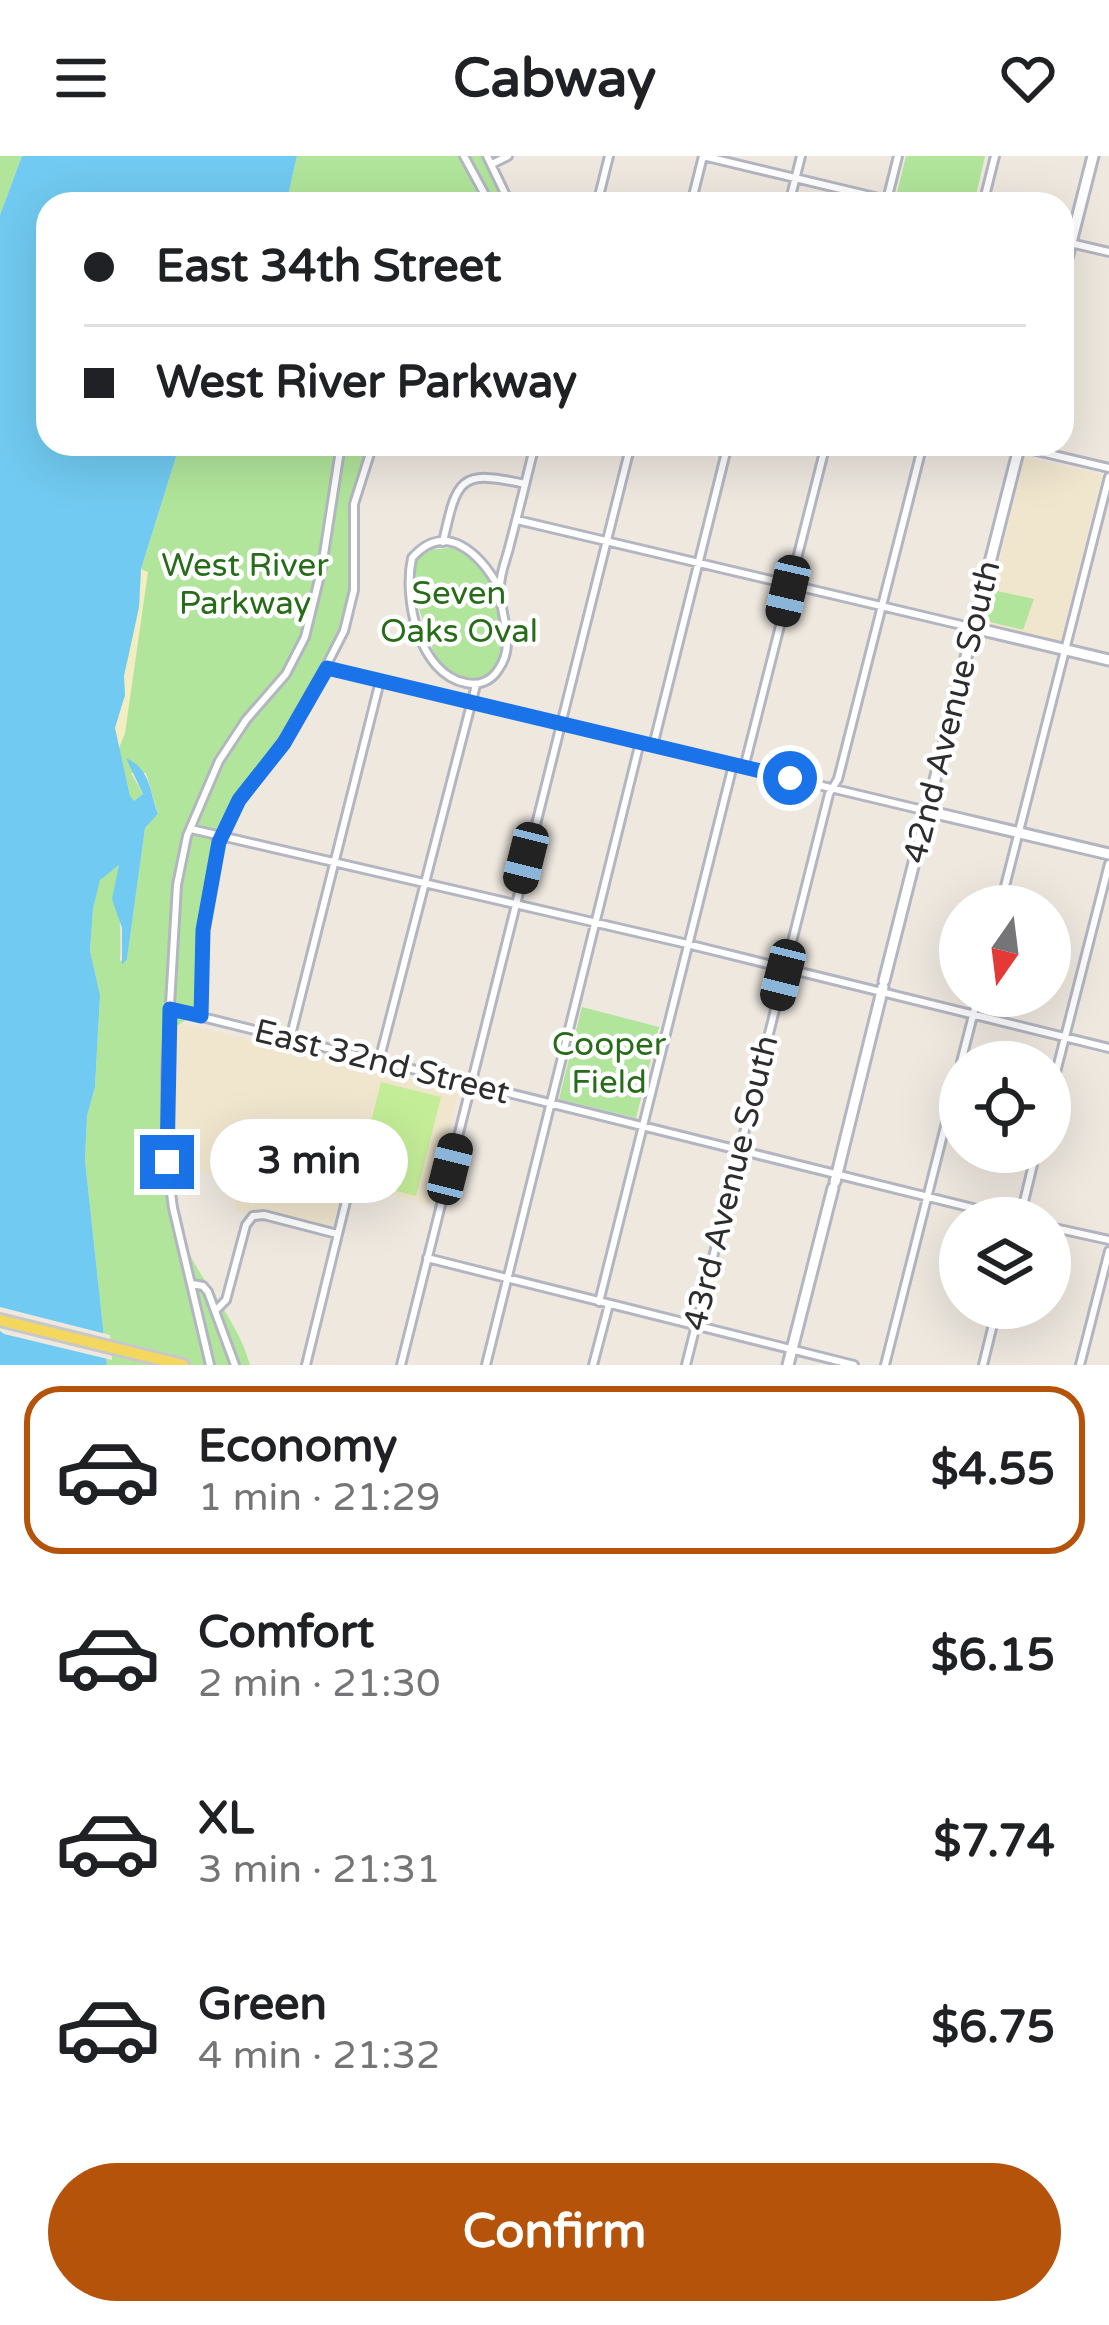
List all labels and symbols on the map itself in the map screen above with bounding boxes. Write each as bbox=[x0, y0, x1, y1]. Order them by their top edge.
park label: West River Parkway bbox=[161, 546, 329, 623]
car bbox=[762, 552, 814, 630]
street label: 42nd Avenue South bbox=[895, 556, 1009, 868]
park label: Seven Oaks Oval bbox=[380, 574, 538, 651]
route start bbox=[763, 751, 817, 805]
car bbox=[500, 819, 552, 897]
north arrow bbox=[939, 885, 1071, 1017]
car bbox=[757, 936, 809, 1014]
street label: East 32nd Street bbox=[250, 1011, 514, 1113]
park label: Cooper Field bbox=[552, 1025, 667, 1102]
street label: 43rd Avenue South bbox=[675, 1031, 787, 1335]
callout: 3 min bbox=[209, 1120, 407, 1204]
car bbox=[424, 1130, 476, 1208]
route end bbox=[140, 1135, 194, 1189]

